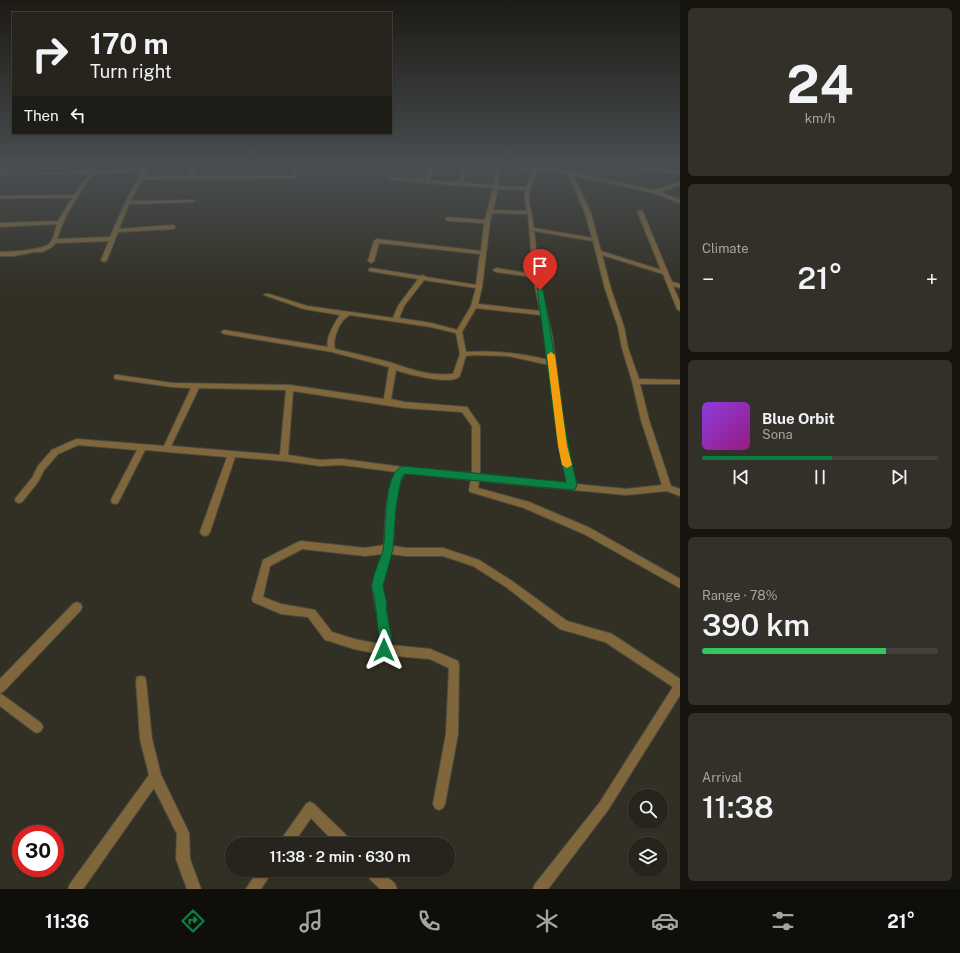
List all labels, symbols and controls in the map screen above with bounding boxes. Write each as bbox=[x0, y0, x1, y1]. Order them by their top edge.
text: 170 m bbox=[90, 27, 169, 60]
icon: right bbox=[24, 28, 76, 80]
text: 24 bbox=[786, 54, 854, 115]
text: Turn right bbox=[90, 61, 172, 82]
icon: left bbox=[67, 104, 89, 126]
text: Then bbox=[24, 107, 59, 124]
text: km/h bbox=[805, 111, 835, 126]
text: Climate bbox=[702, 241, 749, 256]
pin bbox=[523, 249, 557, 290]
icon: arrive bbox=[529, 255, 551, 277]
text: 21° bbox=[797, 260, 843, 296]
text: − bbox=[702, 266, 714, 292]
text: + bbox=[926, 266, 938, 292]
text: Blue Orbit bbox=[762, 410, 835, 427]
text: Sona bbox=[762, 427, 793, 442]
icon: previous bbox=[730, 466, 752, 488]
icon: pause bbox=[809, 466, 831, 488]
icon: next bbox=[888, 466, 910, 488]
text: Range · 78% bbox=[702, 588, 777, 603]
text: 390 km bbox=[702, 607, 810, 643]
position arrow bbox=[363, 629, 405, 671]
text: Arrival bbox=[702, 770, 742, 785]
map controls bbox=[628, 789, 668, 877]
button: search bbox=[628, 789, 668, 829]
text: 11:38 bbox=[702, 789, 774, 825]
speed limit sign: 30 bbox=[12, 825, 64, 877]
button: layers bbox=[628, 837, 668, 877]
text: 11:38 · 2 min · 630 m bbox=[269, 848, 411, 865]
icon: directions bbox=[179, 907, 207, 935]
icon: music bbox=[297, 907, 325, 935]
icon: phone bbox=[415, 907, 443, 935]
icon: climate bbox=[533, 907, 561, 935]
icon: car bbox=[651, 907, 679, 935]
icon: filters bbox=[769, 907, 797, 935]
text: 11:36 bbox=[45, 911, 89, 932]
text: 21° bbox=[887, 911, 915, 932]

